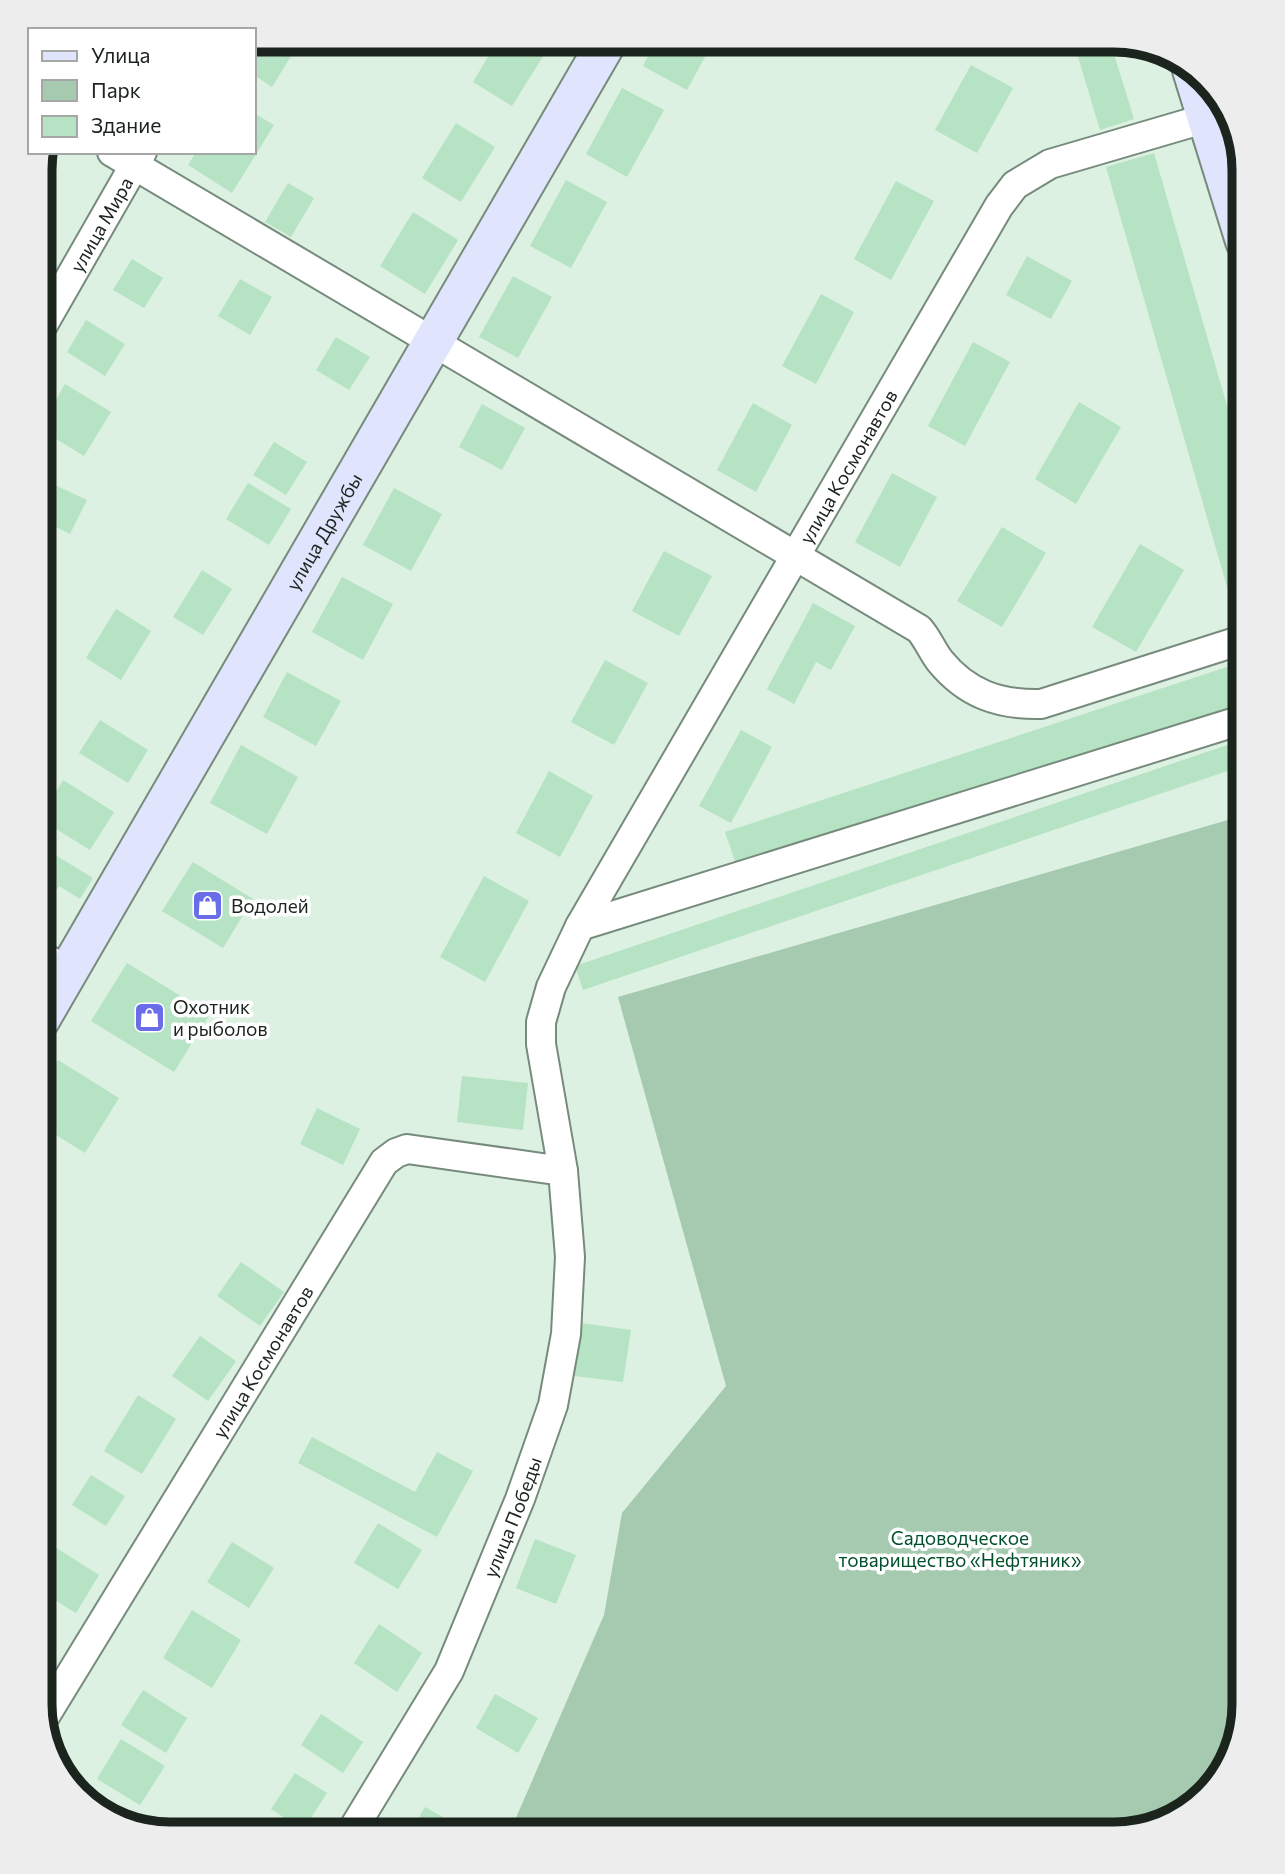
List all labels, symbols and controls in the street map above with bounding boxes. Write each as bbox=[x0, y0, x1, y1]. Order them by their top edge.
legend bbox=[28, 28, 256, 154]
text: Улица bbox=[91, 42, 150, 67]
text: Парк bbox=[91, 77, 141, 102]
text: Здание bbox=[91, 112, 161, 137]
street label: улица Мира bbox=[64, 173, 137, 276]
street label: улица Космонавтов bbox=[794, 385, 901, 547]
street label: улица Дружбы bbox=[280, 468, 366, 594]
shop icon: Водолей bbox=[191, 888, 225, 922]
place label: Водолей bbox=[231, 894, 309, 917]
place label: Охотник и рыболов bbox=[173, 995, 268, 1040]
shop icon: Охотник и рыболов bbox=[133, 1000, 167, 1034]
street label: улица Космонавтов bbox=[207, 1281, 317, 1442]
street label: улица Победы bbox=[477, 1454, 545, 1581]
park label: Садоводческое товарищество «Нефтяник» bbox=[838, 1526, 1082, 1571]

